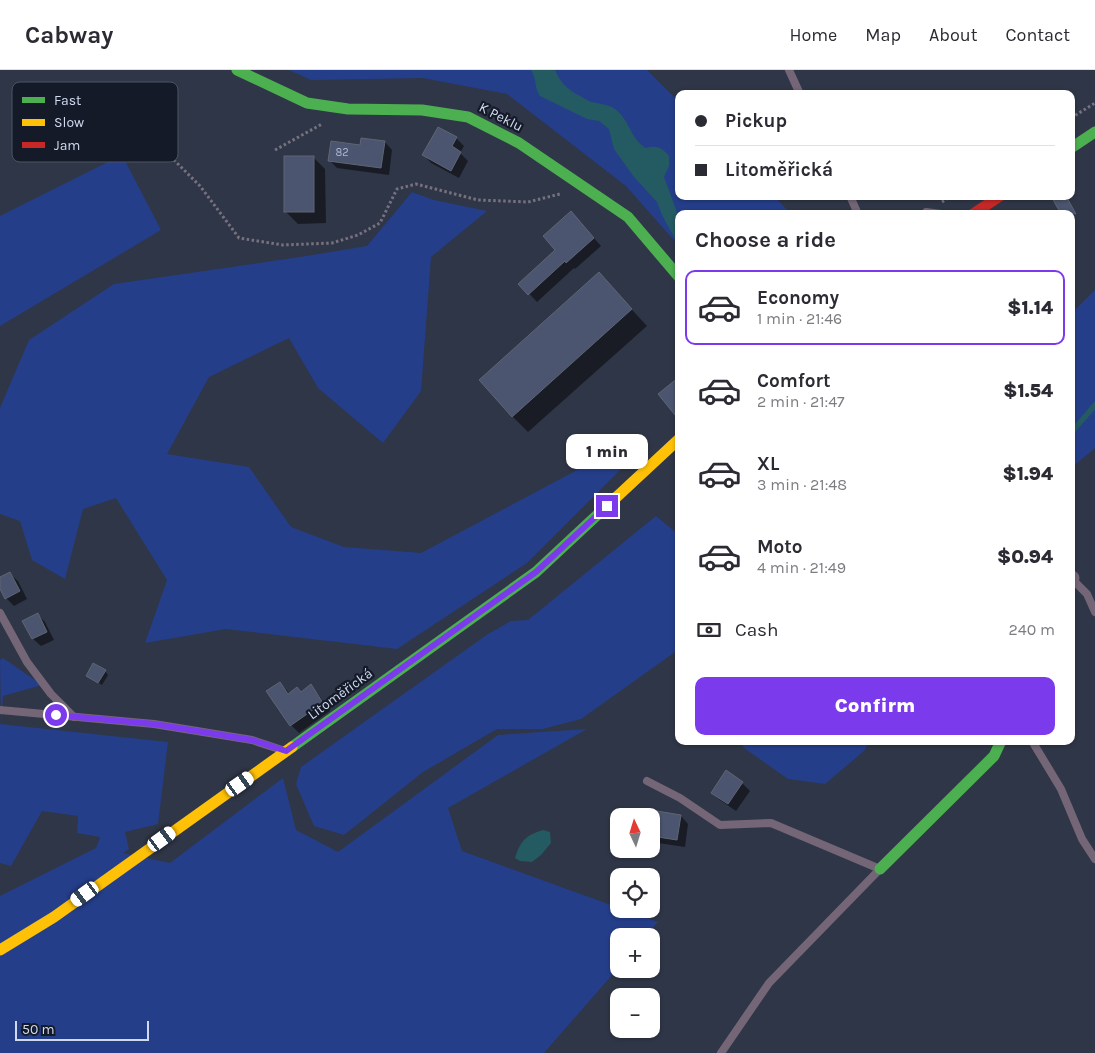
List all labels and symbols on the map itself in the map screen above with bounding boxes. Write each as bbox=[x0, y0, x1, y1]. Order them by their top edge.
legend bbox=[12, 82, 178, 162]
text: Fast bbox=[54, 92, 81, 109]
street label: K Peklu bbox=[476, 99, 526, 135]
text: Slow bbox=[54, 114, 84, 131]
text: Jam bbox=[54, 137, 80, 154]
house number: 82 bbox=[335, 146, 349, 159]
callout: 1 min bbox=[566, 434, 648, 468]
route end bbox=[596, 495, 618, 517]
street label: Litoměřická bbox=[304, 665, 376, 723]
route start bbox=[45, 704, 67, 726]
car bbox=[223, 769, 256, 799]
north arrow bbox=[610, 808, 660, 858]
car bbox=[145, 824, 178, 854]
car bbox=[68, 879, 101, 909]
scale bar bbox=[15, 1018, 149, 1041]

